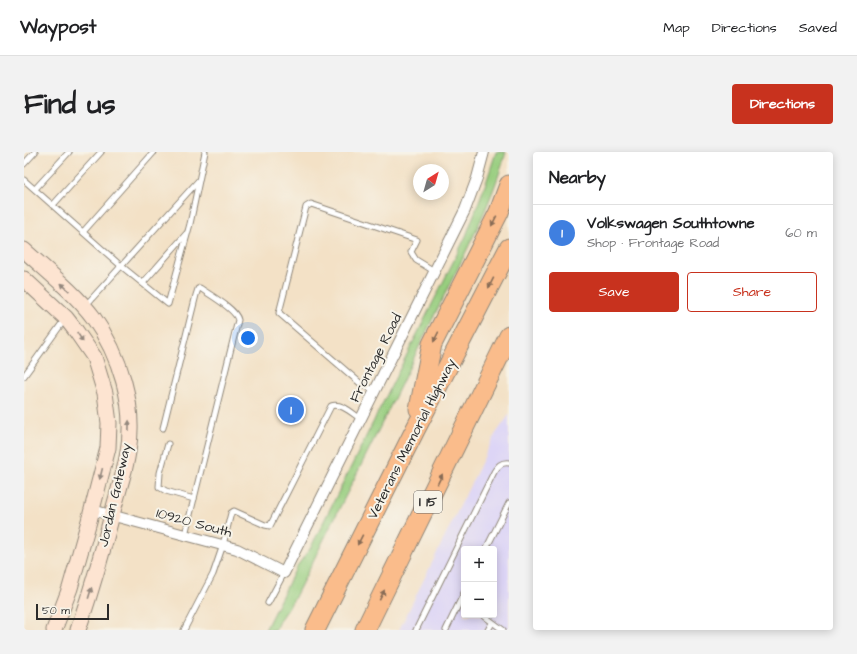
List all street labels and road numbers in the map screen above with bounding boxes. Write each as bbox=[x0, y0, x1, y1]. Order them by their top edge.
street label: Frontage Road bbox=[345, 310, 407, 406]
street label: Veterans Memorial Highway bbox=[363, 355, 461, 523]
street label: Jordan Gateway bbox=[93, 441, 137, 549]
road number: I 15 bbox=[414, 491, 442, 513]
street label: 10920 South bbox=[154, 503, 234, 543]

